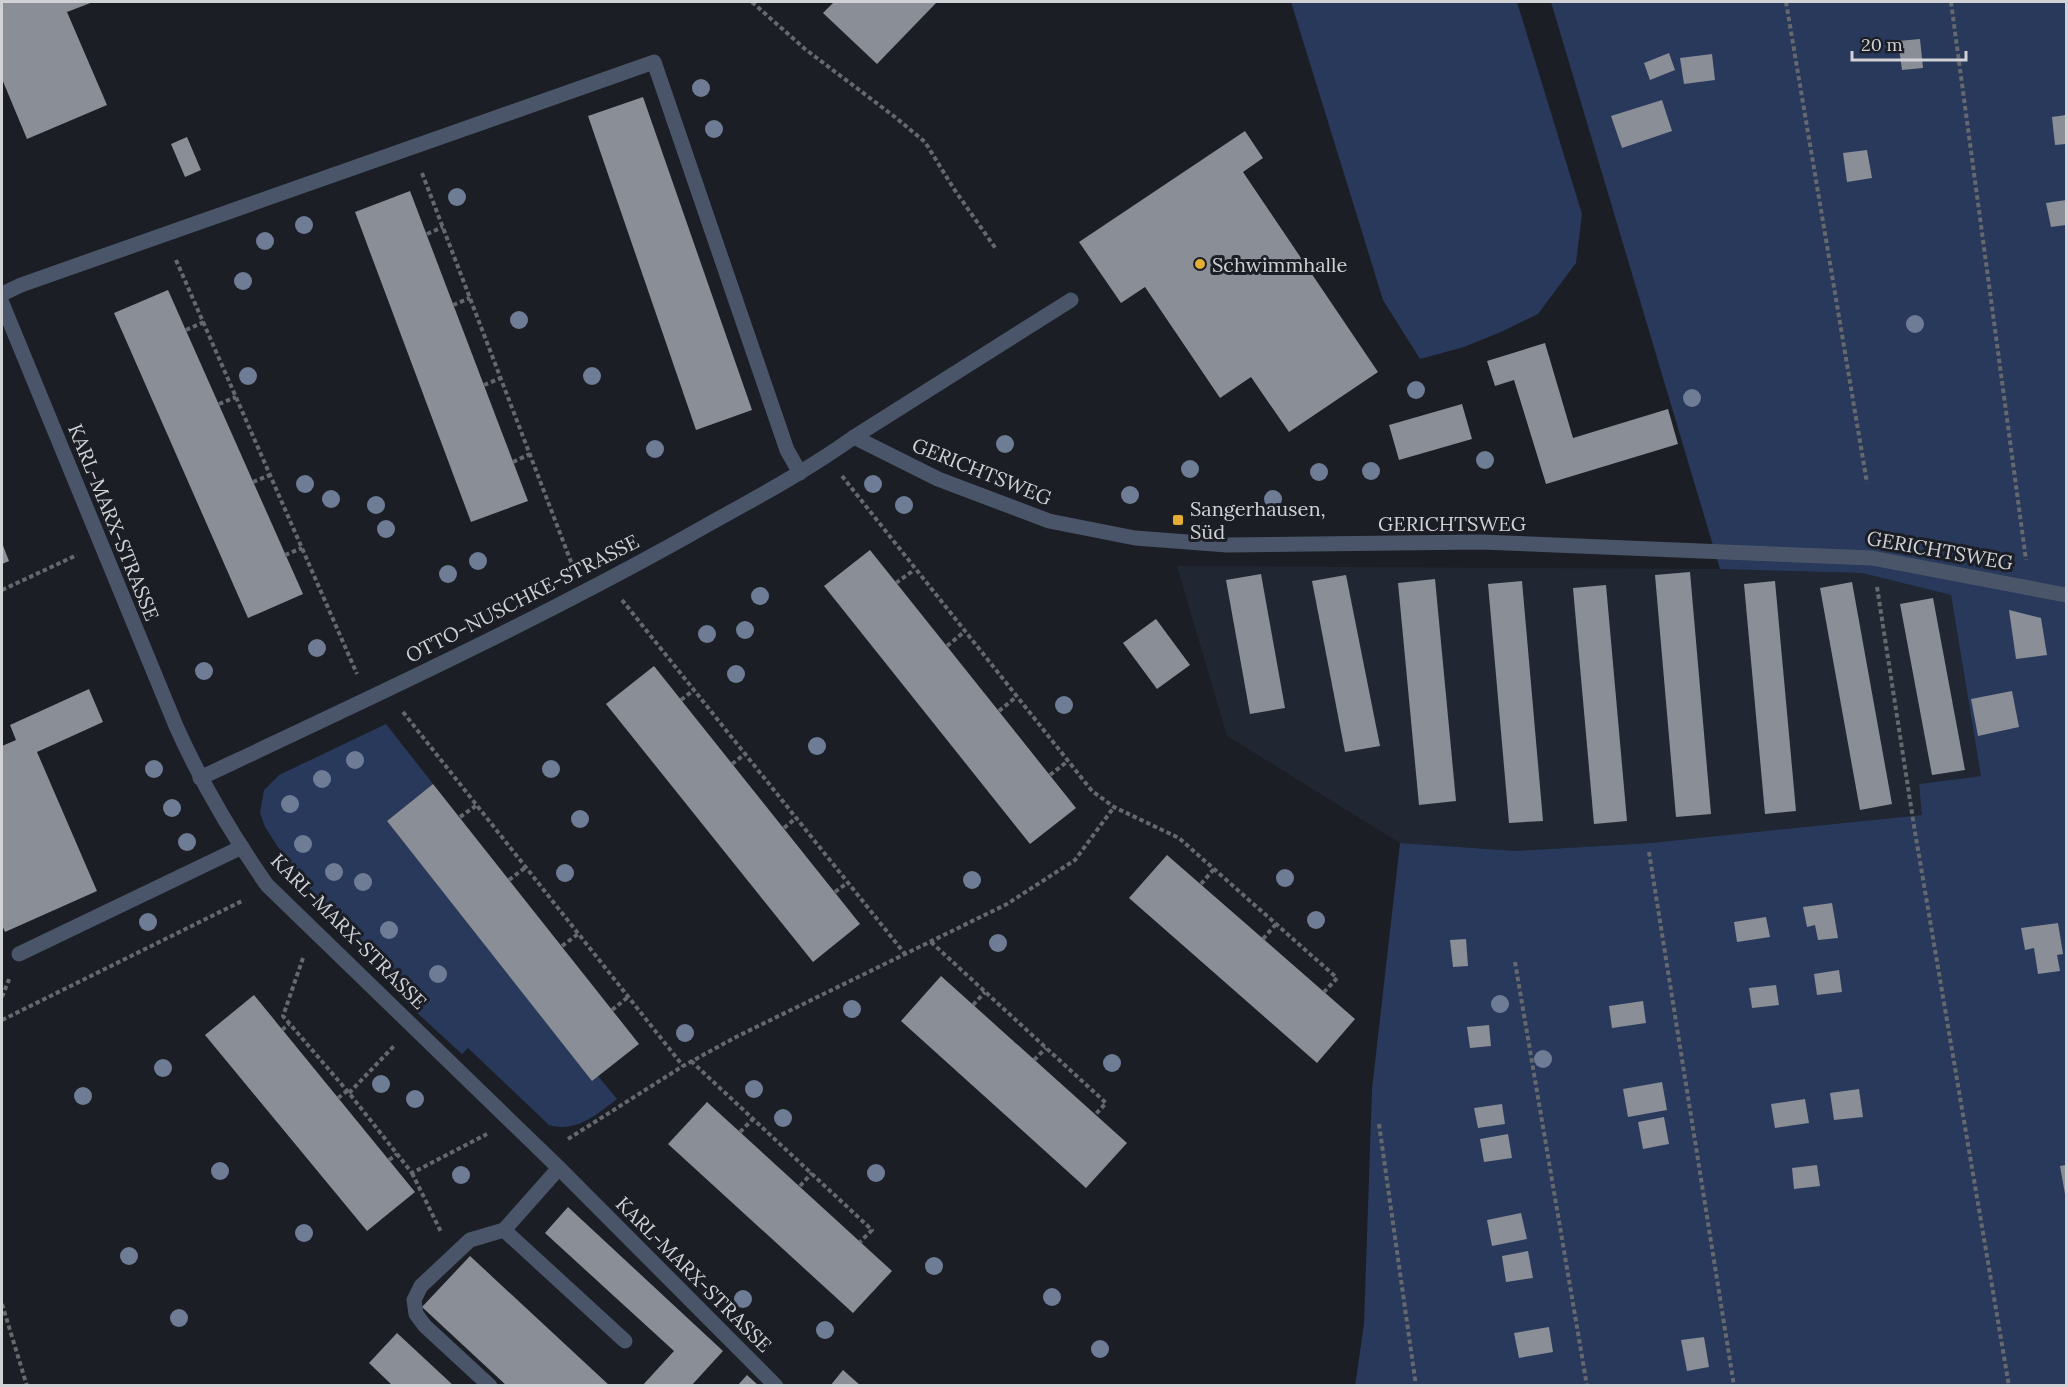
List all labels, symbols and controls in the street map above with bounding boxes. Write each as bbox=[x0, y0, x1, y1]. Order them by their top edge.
scale bar bbox=[1852, 24, 1966, 62]
text: 20 m bbox=[1861, 33, 1903, 56]
place label: Schwimmhalle bbox=[1212, 252, 1347, 277]
marker: Schwimmhalle bbox=[1193, 257, 1207, 271]
street label: KARL-MARX-STRASSE bbox=[63, 420, 165, 624]
street label: GERICHTSWEG bbox=[909, 432, 1055, 510]
place label: Sangerhausen, Süd bbox=[1190, 496, 1326, 544]
street label: GERICHTSWEG bbox=[1378, 511, 1526, 536]
marker: Sangerhausen, Süd bbox=[1171, 513, 1185, 527]
street label: GERICHTSWEG bbox=[1865, 525, 2015, 575]
street label: OTTO-NUSCHKE-STRASSE bbox=[401, 528, 643, 668]
street label: KARL-MARX-STRASSE bbox=[266, 848, 432, 1014]
street label: KARL-MARX-STRASSE bbox=[611, 1191, 777, 1357]

